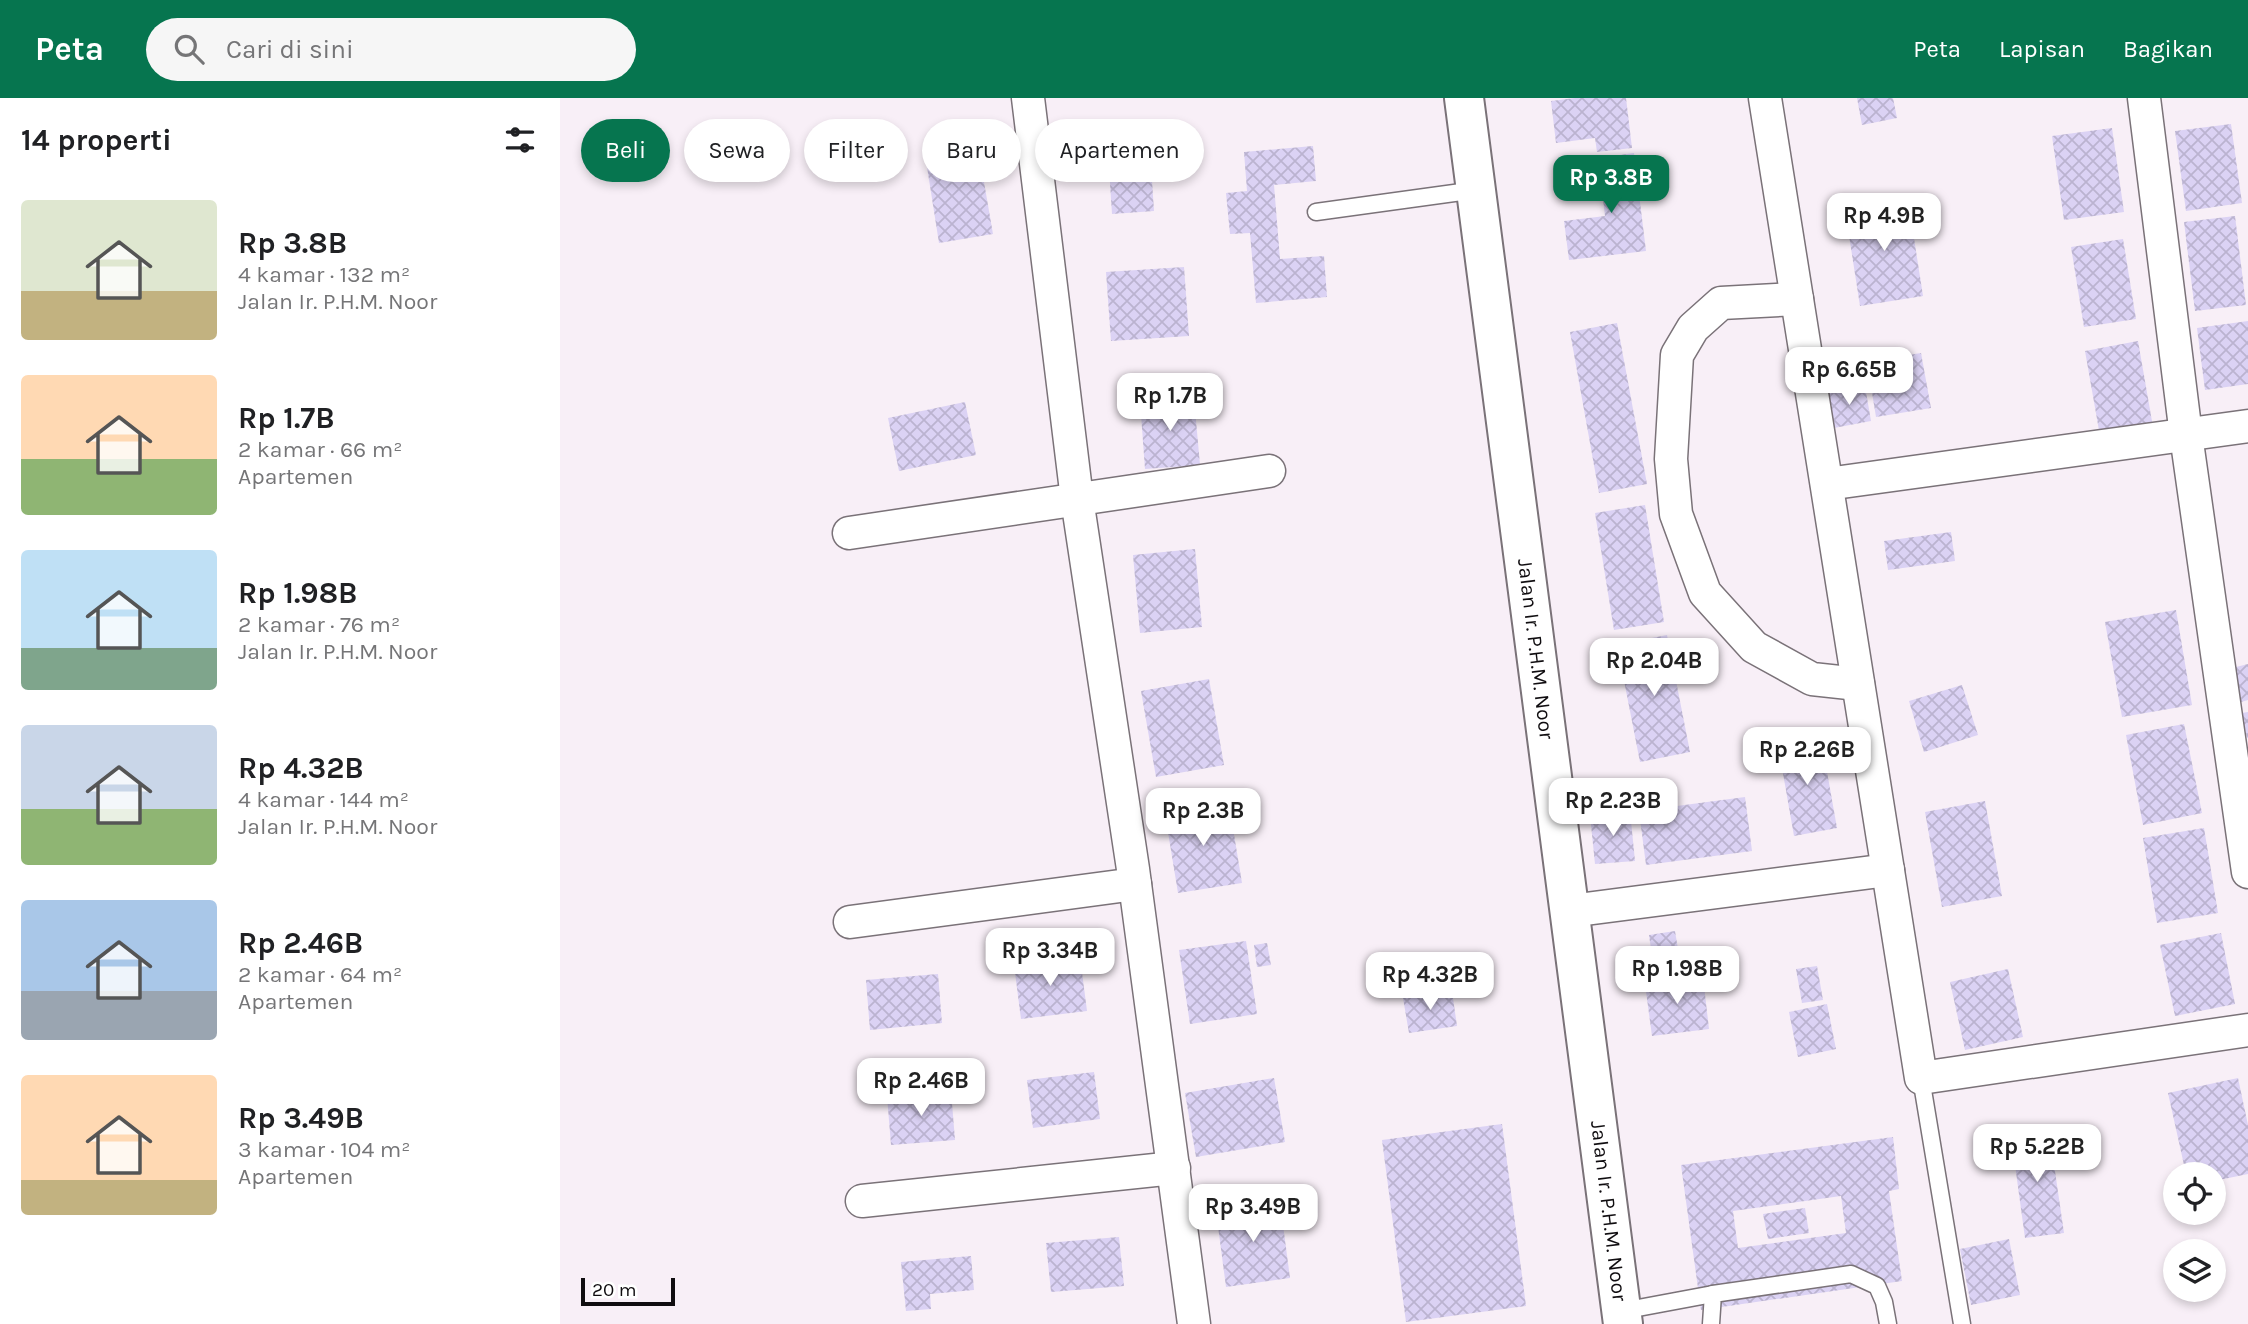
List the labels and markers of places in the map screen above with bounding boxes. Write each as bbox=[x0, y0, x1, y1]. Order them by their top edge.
pin: Rp 3.8B bbox=[1546, 156, 1676, 215]
pin: Rp 4.9B bbox=[1819, 194, 1949, 253]
pin: Rp 6.65B bbox=[1777, 348, 1921, 407]
pin: Rp 1.7B bbox=[1105, 374, 1235, 433]
pin: Rp 2.04B bbox=[1582, 638, 1726, 698]
pin: Rp 2.26B bbox=[1735, 728, 1879, 787]
pin: Rp 2.23B bbox=[1541, 778, 1685, 838]
pin: Rp 2.3B bbox=[1138, 788, 1268, 848]
pin: Rp 3.34B bbox=[978, 928, 1122, 988]
pin: Rp 1.98B bbox=[1605, 946, 1749, 1006]
pin: Rp 4.32B bbox=[1358, 953, 1502, 1012]
pin: Rp 2.46B bbox=[849, 1058, 993, 1118]
pin: Rp 5.22B bbox=[1965, 1124, 2109, 1184]
pin: Rp 3.49B bbox=[1181, 1184, 1325, 1244]

